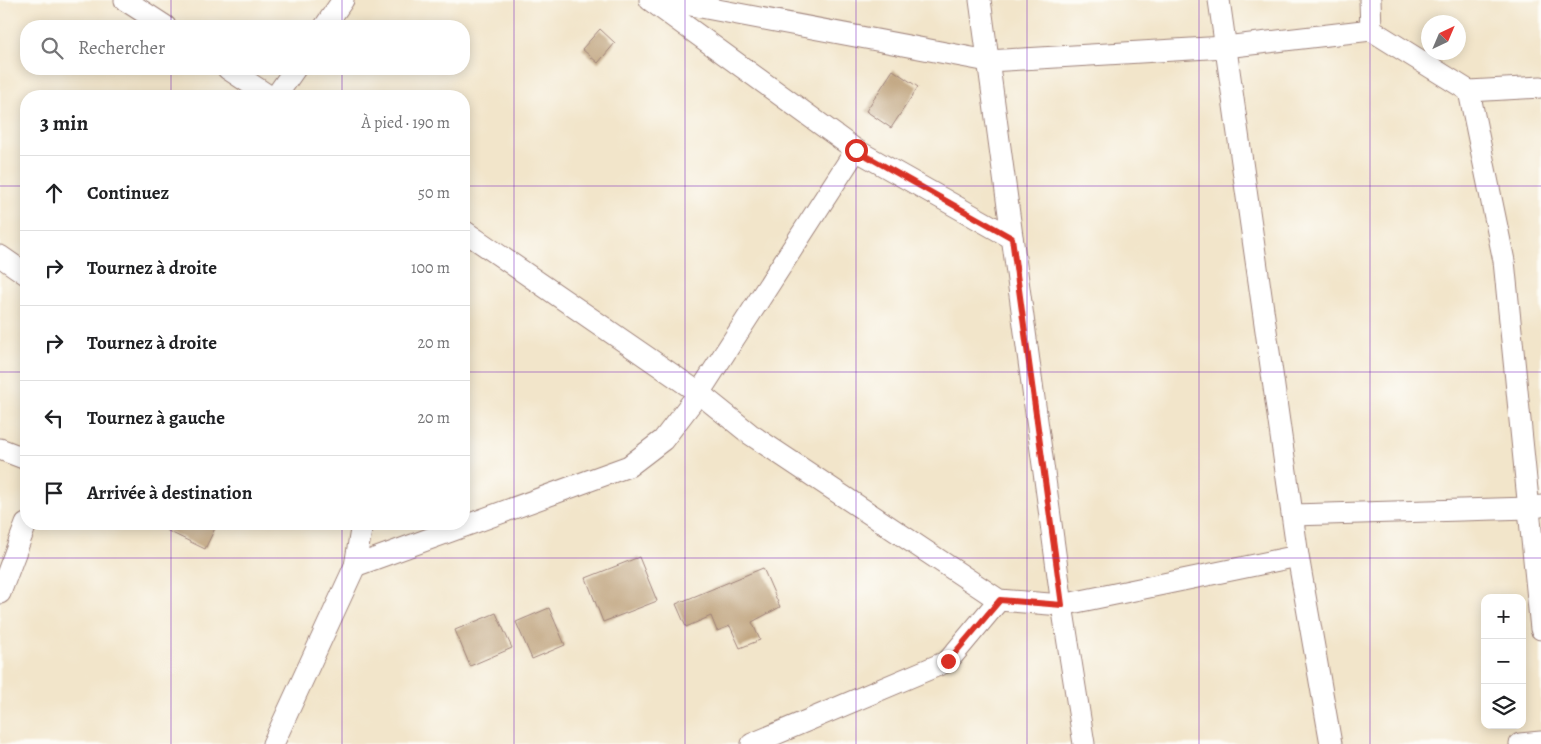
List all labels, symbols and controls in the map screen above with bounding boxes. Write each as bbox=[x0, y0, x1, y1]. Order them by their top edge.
north arrow bbox=[1421, 15, 1466, 60]
search box bbox=[20, 20, 470, 75]
icon: search bbox=[38, 34, 66, 62]
text: Rechercher bbox=[78, 35, 165, 61]
text: 3 min bbox=[40, 109, 88, 137]
text: À pied · 190 m bbox=[362, 112, 450, 134]
route start bbox=[845, 139, 868, 162]
icon: ahead bbox=[40, 179, 68, 207]
text: Continuez bbox=[87, 180, 169, 206]
text: 50 m bbox=[418, 182, 450, 204]
icon: right bbox=[40, 254, 68, 282]
text: Tournez à droite bbox=[87, 255, 217, 281]
text: 100 m bbox=[411, 257, 450, 279]
icon: right bbox=[40, 329, 68, 357]
text: Tournez à droite bbox=[87, 330, 217, 356]
text: 20 m bbox=[417, 332, 450, 354]
icon: left bbox=[40, 404, 68, 432]
text: Tournez à gauche bbox=[87, 405, 225, 431]
text: 20 m bbox=[417, 407, 450, 429]
icon: arrive bbox=[40, 479, 68, 507]
text: Arrivée à destination bbox=[87, 480, 252, 506]
map controls bbox=[1481, 594, 1526, 729]
button: + bbox=[1481, 594, 1526, 639]
button: − bbox=[1481, 639, 1526, 684]
route end bbox=[937, 650, 960, 673]
button: layers bbox=[1481, 684, 1526, 729]

